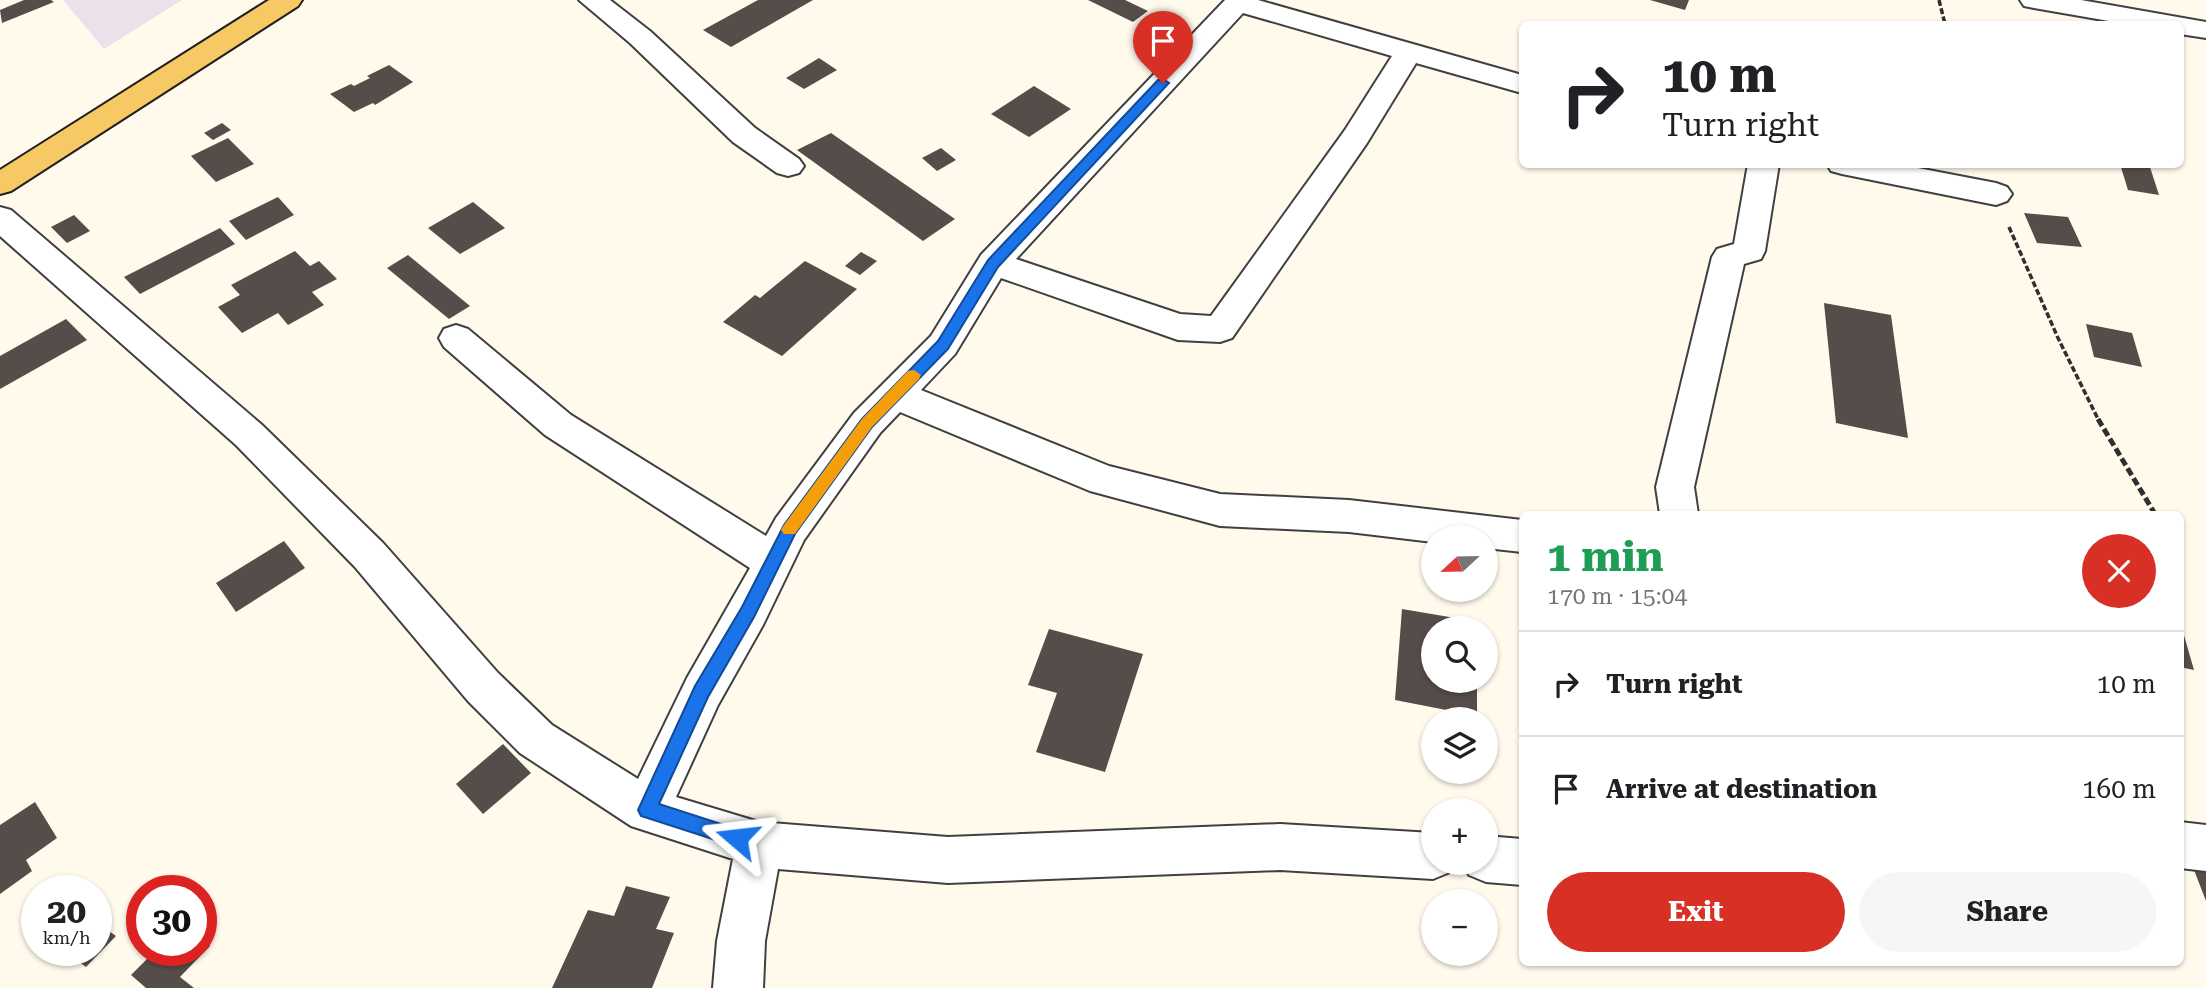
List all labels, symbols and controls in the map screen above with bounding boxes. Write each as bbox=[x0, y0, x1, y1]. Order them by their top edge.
pin bbox=[1133, 11, 1193, 83]
icon: arrive bbox=[1144, 22, 1182, 60]
text: 10 m bbox=[1662, 47, 1777, 104]
icon: right bbox=[1547, 49, 1638, 140]
text: Turn right bbox=[1662, 106, 1819, 144]
north arrow bbox=[1421, 525, 1498, 602]
map controls bbox=[1421, 525, 1498, 966]
text: 1 min bbox=[1547, 532, 1664, 581]
button: close bbox=[2082, 534, 2156, 608]
text: 170 m · 15:04 bbox=[1547, 583, 1687, 610]
button: search bbox=[1421, 616, 1498, 693]
icon: right bbox=[1547, 665, 1585, 703]
text: Turn right bbox=[1606, 669, 1742, 699]
text: 10 m bbox=[2097, 669, 2156, 699]
button: layers bbox=[1421, 707, 1498, 784]
icon: arrive bbox=[1547, 770, 1585, 808]
text: Arrive at destination bbox=[1606, 774, 1877, 804]
text: 160 m bbox=[2082, 774, 2156, 804]
button: + bbox=[1421, 798, 1498, 875]
position arrow bbox=[700, 801, 774, 875]
button: Exit bbox=[1547, 872, 1845, 952]
button: Share bbox=[1859, 872, 2156, 952]
speed limit sign: 30 bbox=[126, 875, 217, 966]
button: − bbox=[1421, 889, 1498, 966]
text: 20 bbox=[47, 891, 86, 932]
text: km/h bbox=[42, 927, 91, 948]

